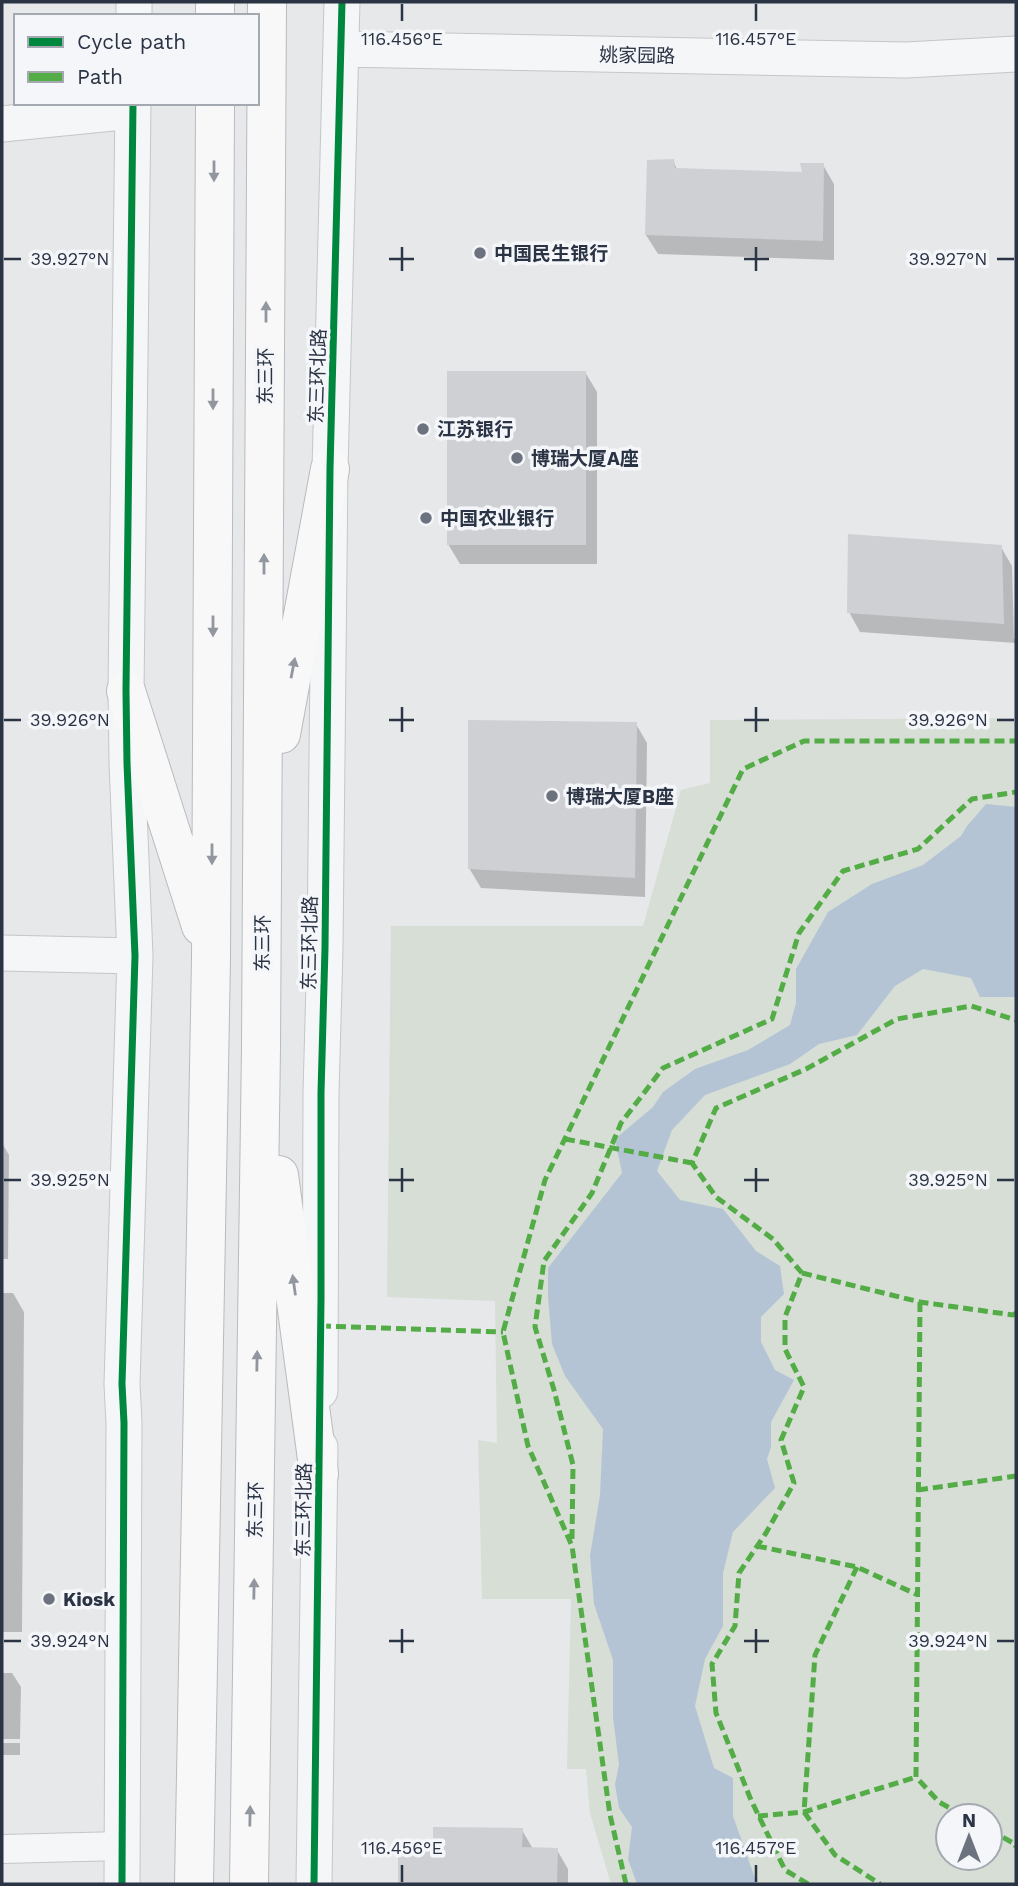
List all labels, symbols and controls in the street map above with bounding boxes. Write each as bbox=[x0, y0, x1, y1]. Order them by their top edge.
legend bbox=[14, 14, 259, 105]
text: 116.456°E bbox=[361, 28, 443, 49]
text: 116.457°E bbox=[716, 28, 796, 49]
text: Cycle path bbox=[77, 29, 186, 54]
street label: 姚家园路 bbox=[599, 43, 675, 68]
text: Path bbox=[77, 64, 123, 89]
one-way arrow bbox=[208, 161, 220, 183]
place label: 中国民生银行 bbox=[494, 242, 608, 265]
marker: 中国民生银行 bbox=[472, 245, 488, 261]
text: 39.927°N bbox=[31, 248, 109, 269]
text: 39.927°N bbox=[909, 248, 987, 269]
one-way arrow bbox=[260, 300, 271, 322]
street label: 东三环北路 bbox=[304, 328, 331, 424]
street label: 东三环 bbox=[254, 347, 277, 405]
one-way arrow bbox=[208, 388, 219, 410]
place label: 江苏银行 bbox=[437, 418, 513, 441]
marker: 江苏银行 bbox=[415, 421, 431, 437]
place label: 博瑞大厦A座 bbox=[531, 447, 639, 470]
marker: 博瑞大厦A座 bbox=[509, 450, 525, 466]
place label: 中国农业银行 bbox=[440, 507, 554, 530]
marker: 中国农业银行 bbox=[418, 510, 434, 526]
one-way arrow bbox=[258, 552, 270, 574]
one-way arrow bbox=[207, 616, 218, 638]
one-way arrow bbox=[288, 657, 299, 679]
text: 39.926°N bbox=[30, 709, 110, 730]
text: 39.926°N bbox=[908, 709, 988, 730]
place label: 博瑞大厦B座 bbox=[566, 785, 674, 808]
marker: 博瑞大厦B座 bbox=[544, 788, 560, 804]
one-way arrow bbox=[206, 843, 217, 865]
street label: 东三环北路 bbox=[297, 895, 322, 991]
street label: 东三环 bbox=[251, 914, 274, 972]
text: 39.925°N bbox=[30, 1169, 110, 1190]
text: 39.925°N bbox=[908, 1169, 988, 1190]
one-way arrow bbox=[288, 1274, 299, 1296]
one-way arrow bbox=[251, 1350, 263, 1372]
street label: 东三环北路 bbox=[291, 1462, 316, 1558]
street label: 东三环 bbox=[244, 1481, 267, 1539]
one-way arrow bbox=[248, 1577, 260, 1599]
place label: Kiosk bbox=[63, 1588, 115, 1611]
marker: Kiosk bbox=[41, 1591, 57, 1607]
text: 39.924°N bbox=[30, 1630, 110, 1651]
text: 39.924°N bbox=[908, 1630, 988, 1651]
north arrow bbox=[934, 1802, 1004, 1872]
one-way arrow bbox=[245, 1805, 256, 1827]
text: N bbox=[962, 1809, 976, 1832]
text: 116.456°E bbox=[361, 1837, 443, 1858]
text: 116.457°E bbox=[716, 1837, 796, 1858]

